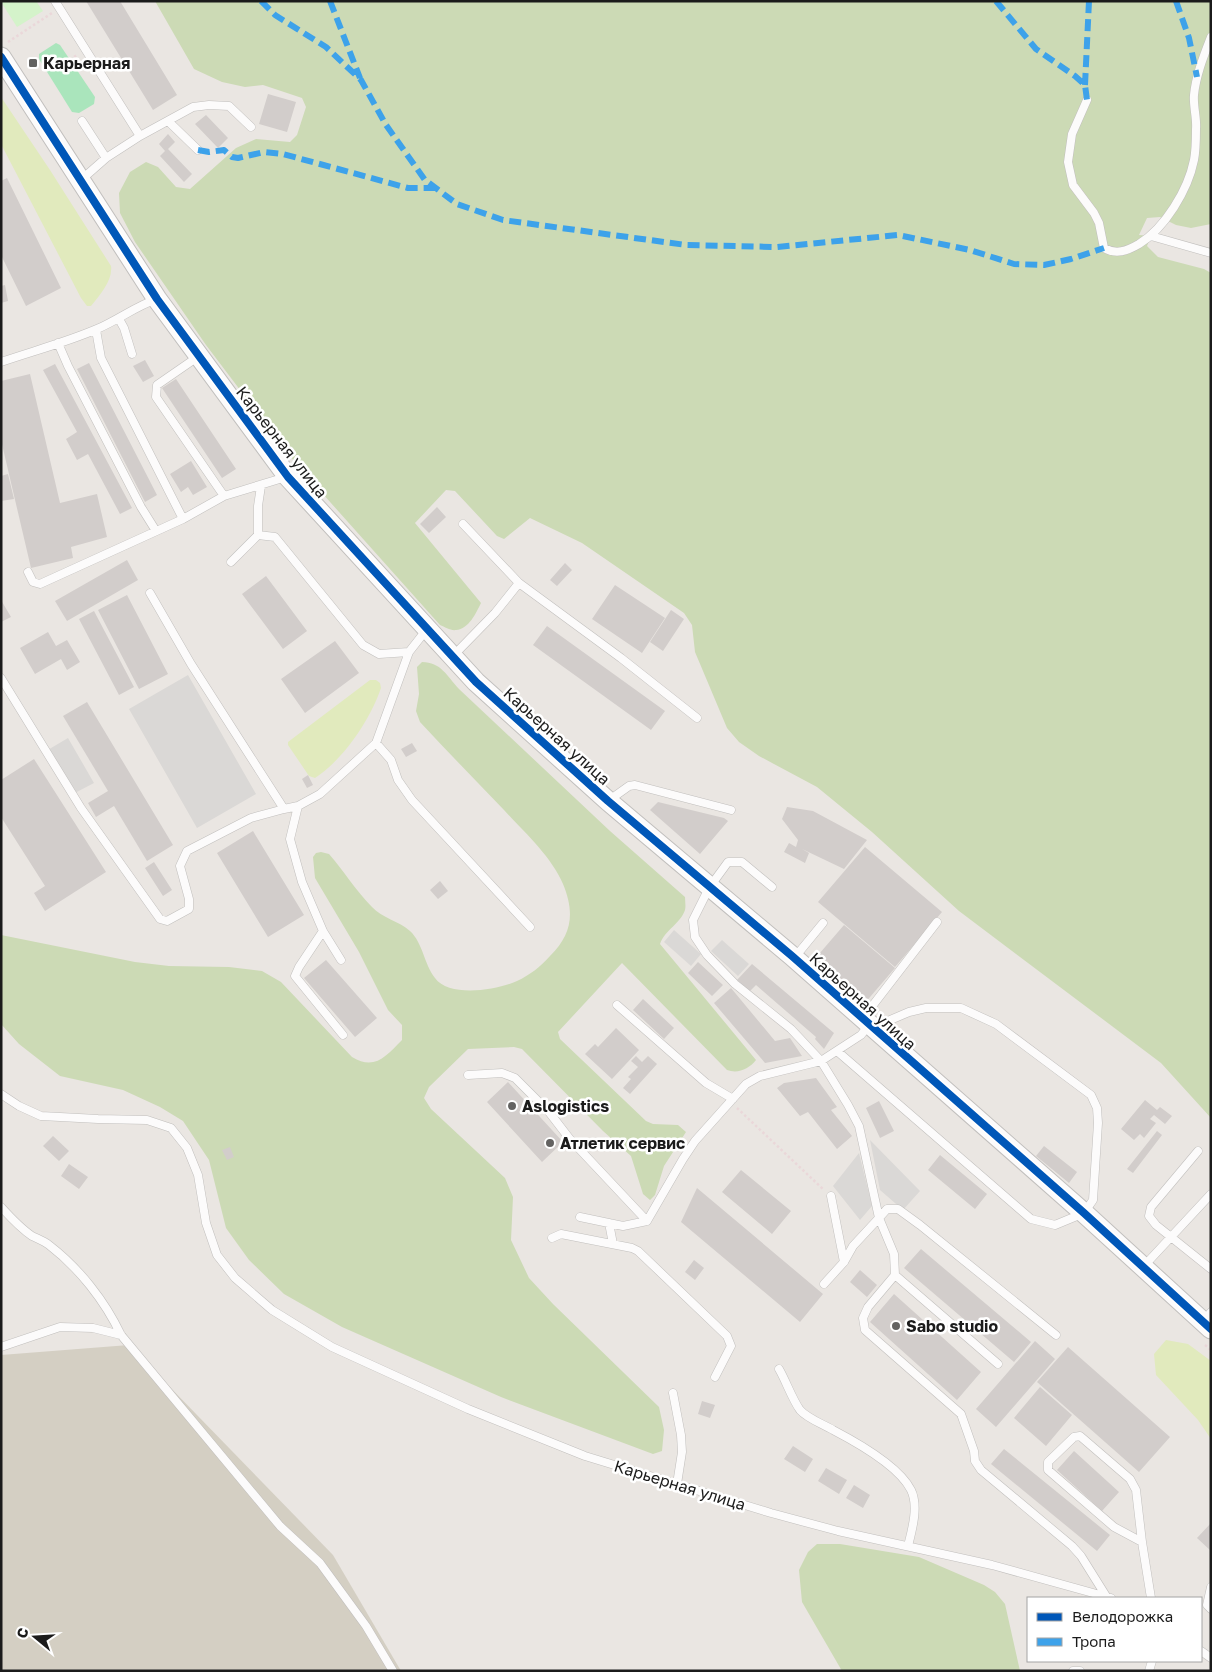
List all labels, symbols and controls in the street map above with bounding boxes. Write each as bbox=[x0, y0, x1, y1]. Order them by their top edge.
place label: Карьерная bbox=[43, 53, 130, 73]
marker: Карьерная bbox=[27, 57, 39, 69]
street label: Карьерная улица bbox=[232, 382, 332, 502]
street label: Карьерная улица bbox=[500, 683, 614, 789]
street label: Карьерная улица bbox=[806, 948, 920, 1054]
place label: Aslogistics bbox=[522, 1096, 609, 1116]
marker: Aslogistics bbox=[506, 1100, 518, 1112]
place label: Атлетик сервис bbox=[560, 1133, 685, 1153]
marker: Атлетик сервис bbox=[544, 1137, 556, 1149]
place label: Sabo studio bbox=[906, 1316, 998, 1336]
marker: Sabo studio bbox=[890, 1320, 902, 1332]
street label: Карьерная улица bbox=[612, 1455, 748, 1515]
legend bbox=[1027, 1597, 1202, 1662]
text: Велодорожка bbox=[1072, 1607, 1173, 1625]
north arrow bbox=[10, 1612, 60, 1662]
text: С bbox=[13, 1625, 32, 1640]
text: Тропа bbox=[1072, 1632, 1116, 1650]

